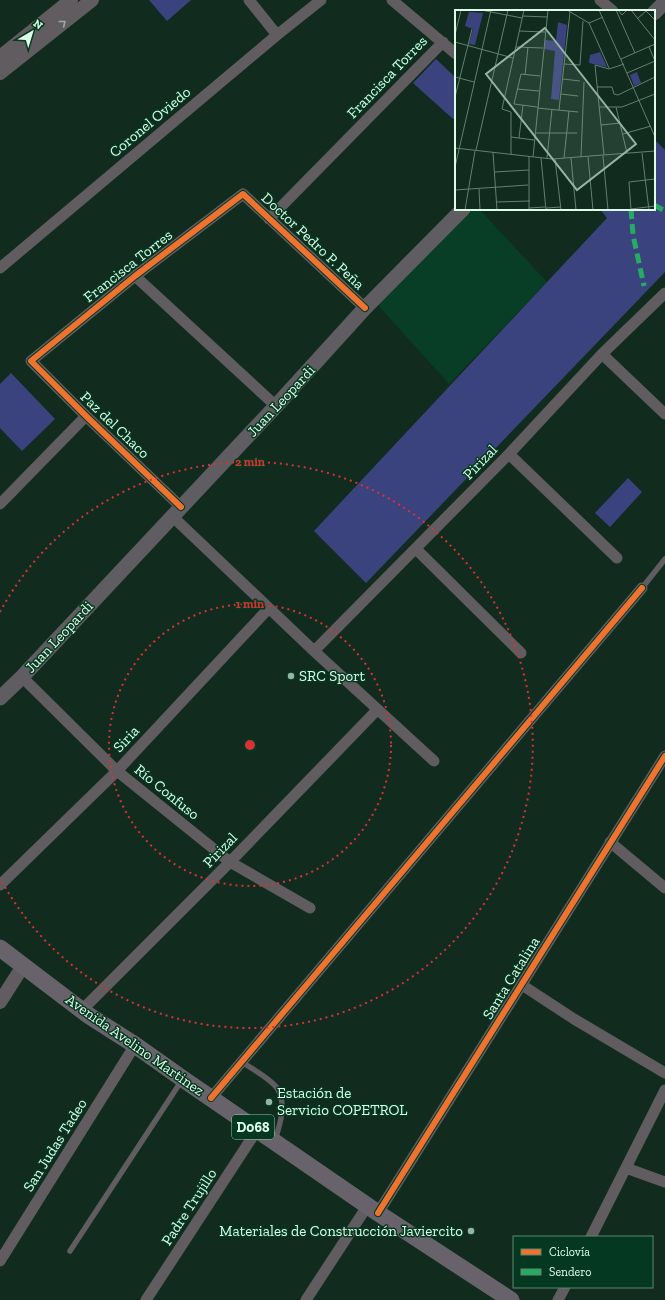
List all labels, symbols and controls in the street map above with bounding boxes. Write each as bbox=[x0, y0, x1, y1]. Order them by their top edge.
inset map bbox=[455, 10, 655, 210]
north arrow bbox=[12, 12, 52, 52]
text: N bbox=[31, 17, 46, 33]
one-way arrow bbox=[59, 20, 66, 27]
street label: Francisca Torres bbox=[343, 32, 431, 122]
street label: Coronel Oviedo bbox=[106, 83, 194, 161]
street label: Doctor Pedro P. Peña bbox=[258, 189, 368, 293]
street label: Francisca Torres bbox=[80, 226, 176, 306]
street label: Juan Leopardi bbox=[243, 361, 319, 441]
street label: Paz del Chaco bbox=[77, 388, 153, 463]
street label: Pirizal bbox=[459, 441, 501, 483]
text: 2 min bbox=[235, 455, 265, 469]
street label: Juan Leopardi bbox=[21, 597, 97, 677]
text: 1 min bbox=[236, 597, 264, 611]
place label: SRC Sport bbox=[299, 667, 365, 685]
marker: SRC Sport bbox=[286, 671, 296, 681]
street label: Siria bbox=[109, 722, 143, 756]
centre of rings bbox=[243, 738, 257, 752]
street label: Río Confuso bbox=[131, 760, 203, 824]
street label: Pirizal bbox=[199, 829, 241, 871]
street label: Santa Catalina bbox=[479, 933, 543, 1023]
street label: Avenida Avelino Martinez bbox=[62, 990, 208, 1100]
place label: Estación de Servicio COPETROL bbox=[277, 1084, 408, 1119]
street label: San Judas Tadeo bbox=[19, 1095, 91, 1195]
marker: Estación de Servicio COPETROL bbox=[264, 1097, 274, 1107]
road number: D068 bbox=[232, 1115, 274, 1139]
street label: Padre Trujillo bbox=[158, 1165, 221, 1249]
place label: Materiales de Construcción Javiercito bbox=[219, 1222, 463, 1240]
marker: Materiales de Construcción Javiercito bbox=[466, 1226, 476, 1236]
legend bbox=[513, 1236, 653, 1288]
text: Ciclovía bbox=[549, 1245, 590, 1259]
text: Sendero bbox=[549, 1265, 591, 1279]

